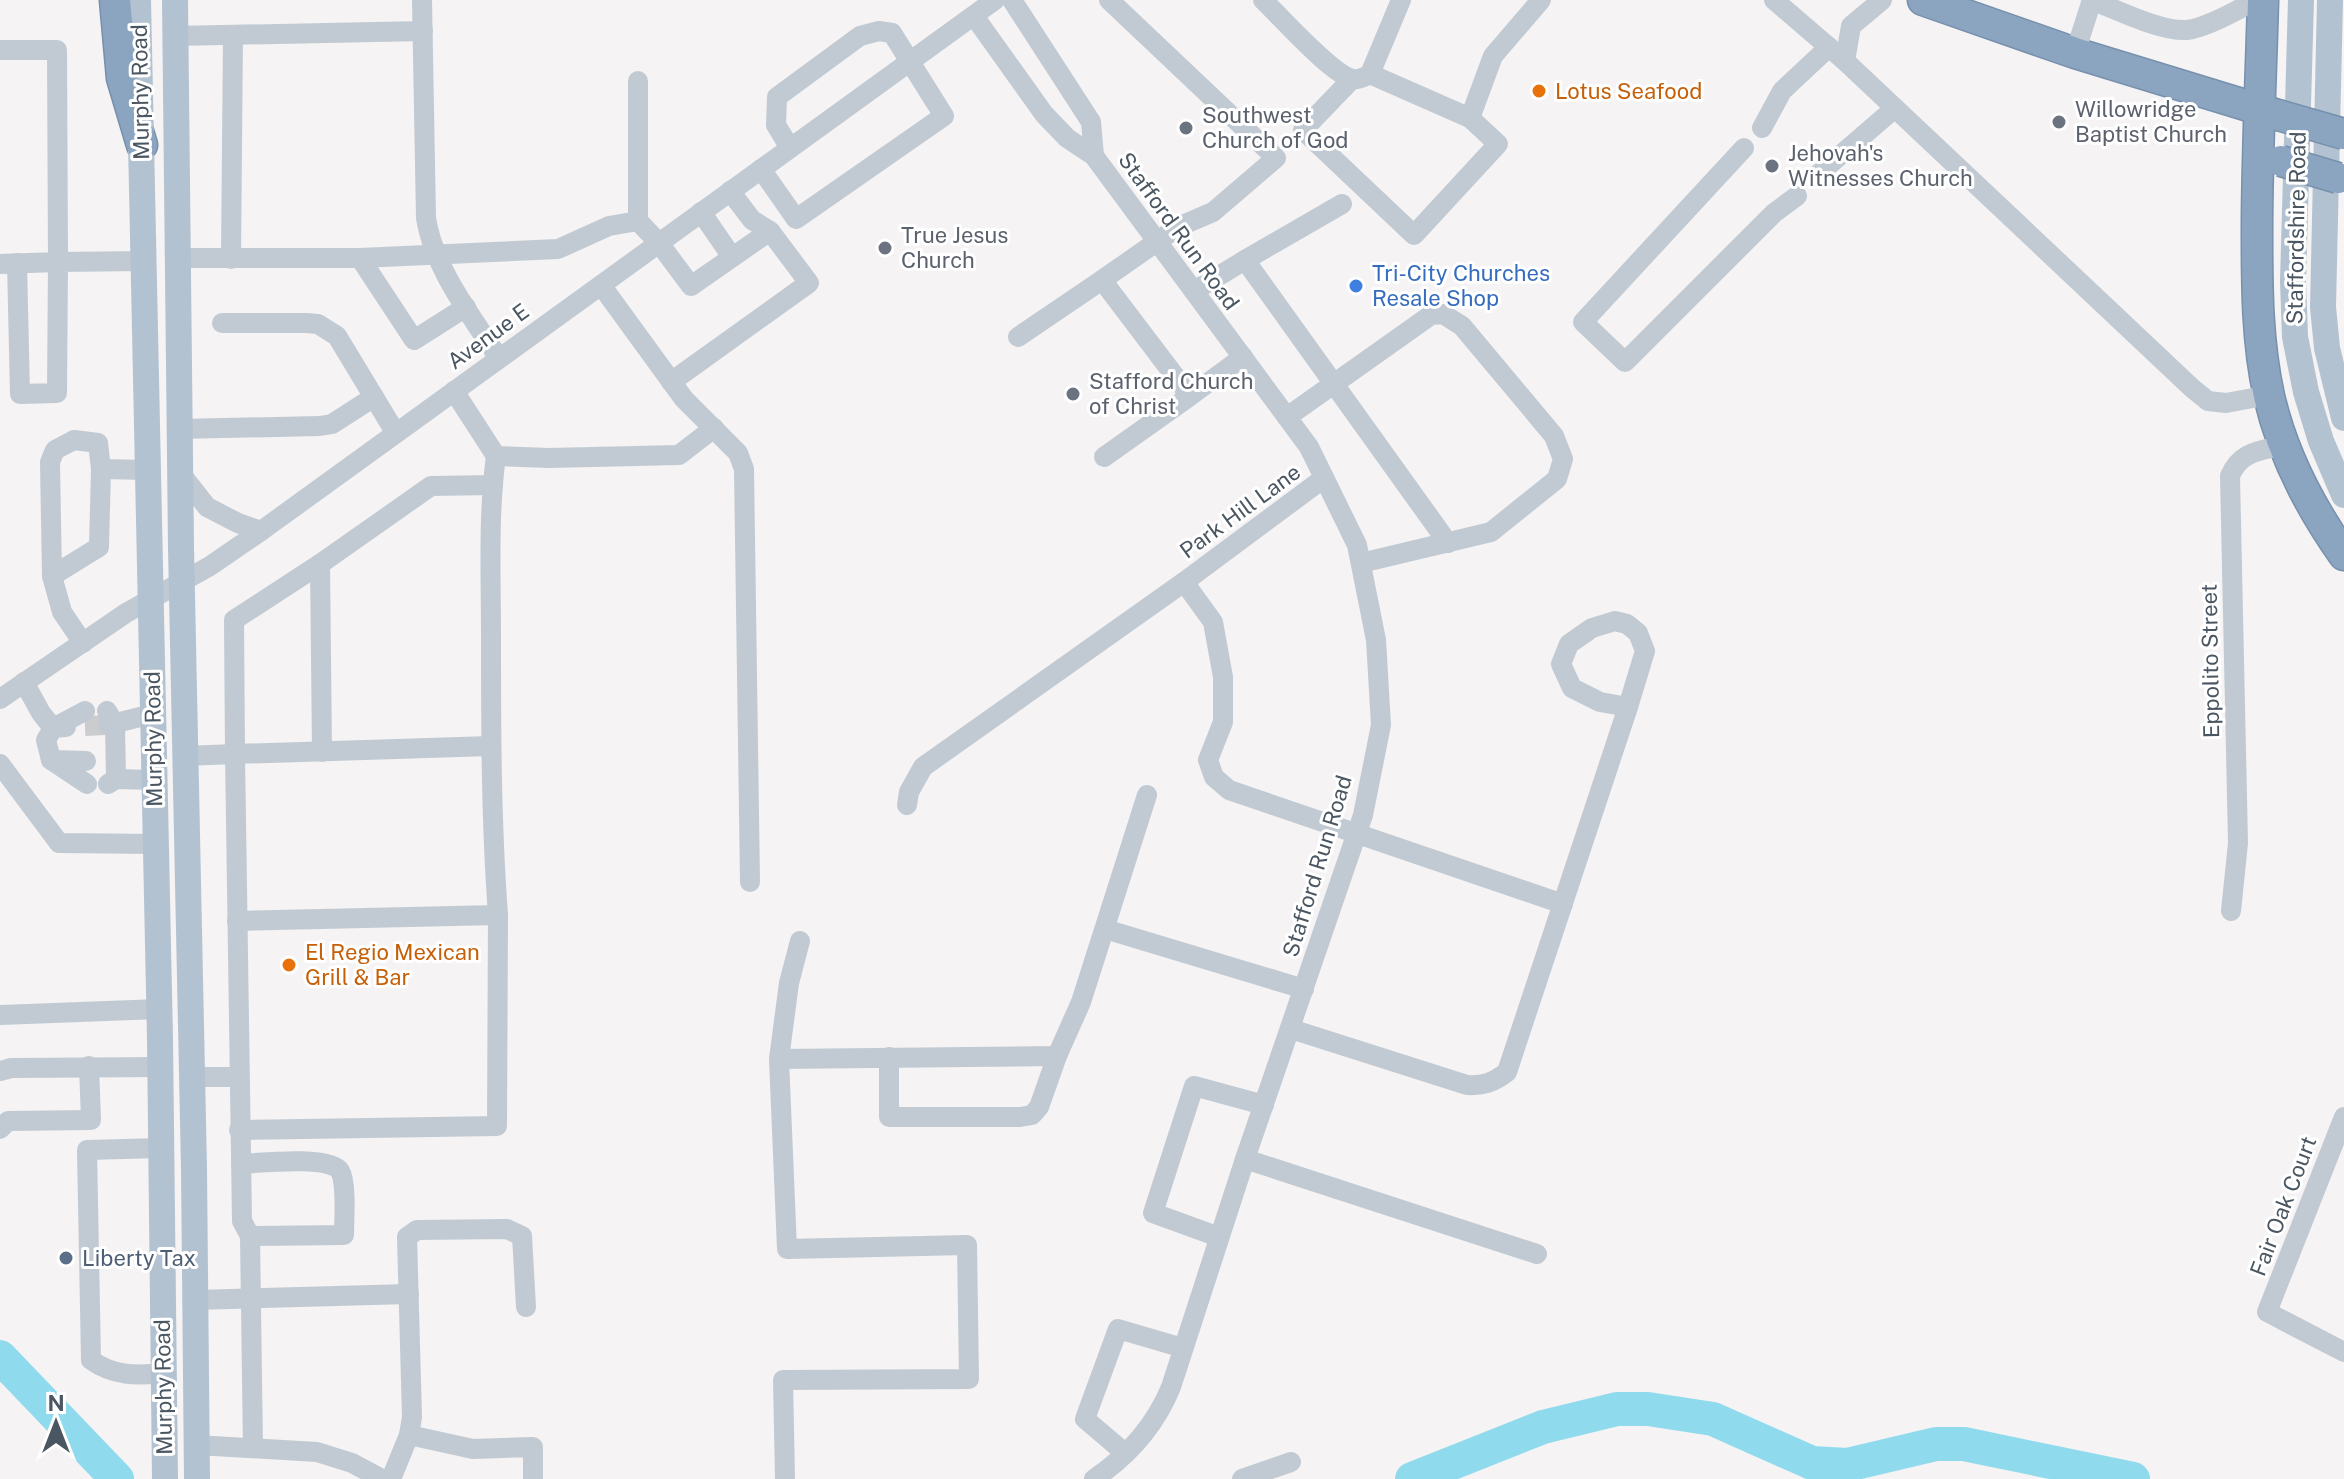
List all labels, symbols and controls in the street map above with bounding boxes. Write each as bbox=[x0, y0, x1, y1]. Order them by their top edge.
street label: Murphy Road bbox=[126, 24, 154, 160]
place label: Lotus Seafood bbox=[1555, 78, 1702, 104]
marker: Lotus Seafood bbox=[1530, 82, 1548, 100]
place label: Willowridge Baptist Church bbox=[2075, 96, 2227, 147]
place label: Southwest Church of God bbox=[1202, 102, 1348, 153]
marker: Willowridge Baptist Church bbox=[2050, 113, 2068, 131]
marker: Southwest Church of God bbox=[1177, 119, 1195, 137]
street label: Staffordshire Road bbox=[2281, 131, 2311, 325]
place label: Jehovah's Witnesses Church bbox=[1788, 140, 1973, 191]
street label: Stafford Run Road bbox=[1113, 147, 1245, 315]
marker: Jehovah's Witnesses Church bbox=[1763, 157, 1781, 175]
place label: True Jesus Church bbox=[901, 222, 1008, 273]
marker: True Jesus Church bbox=[876, 239, 894, 257]
place label: Tri-City Churches Resale Shop bbox=[1372, 260, 1550, 311]
marker: Tri-City Churches Resale Shop bbox=[1347, 277, 1365, 295]
street label: Avenue E bbox=[442, 298, 534, 374]
place label: Stafford Church of Christ bbox=[1089, 368, 1253, 419]
marker: Stafford Church of Christ bbox=[1064, 385, 1082, 403]
street label: Park Hill Lane bbox=[1175, 459, 1305, 563]
street label: Eppolito Street bbox=[2196, 584, 2224, 738]
street label: Murphy Road bbox=[139, 671, 167, 807]
street label: Stafford Run Road bbox=[1277, 772, 1357, 960]
place label: El Regio Mexican Grill & Bar bbox=[305, 939, 480, 990]
marker: El Regio Mexican Grill & Bar bbox=[280, 956, 298, 974]
street label: Fair Oak Court bbox=[2244, 1132, 2322, 1280]
place label: Liberty Tax bbox=[82, 1245, 196, 1271]
marker: Liberty Tax bbox=[57, 1249, 75, 1267]
street label: Murphy Road bbox=[149, 1319, 177, 1455]
north arrow bbox=[16, 1383, 96, 1463]
text: N bbox=[47, 1390, 65, 1416]

